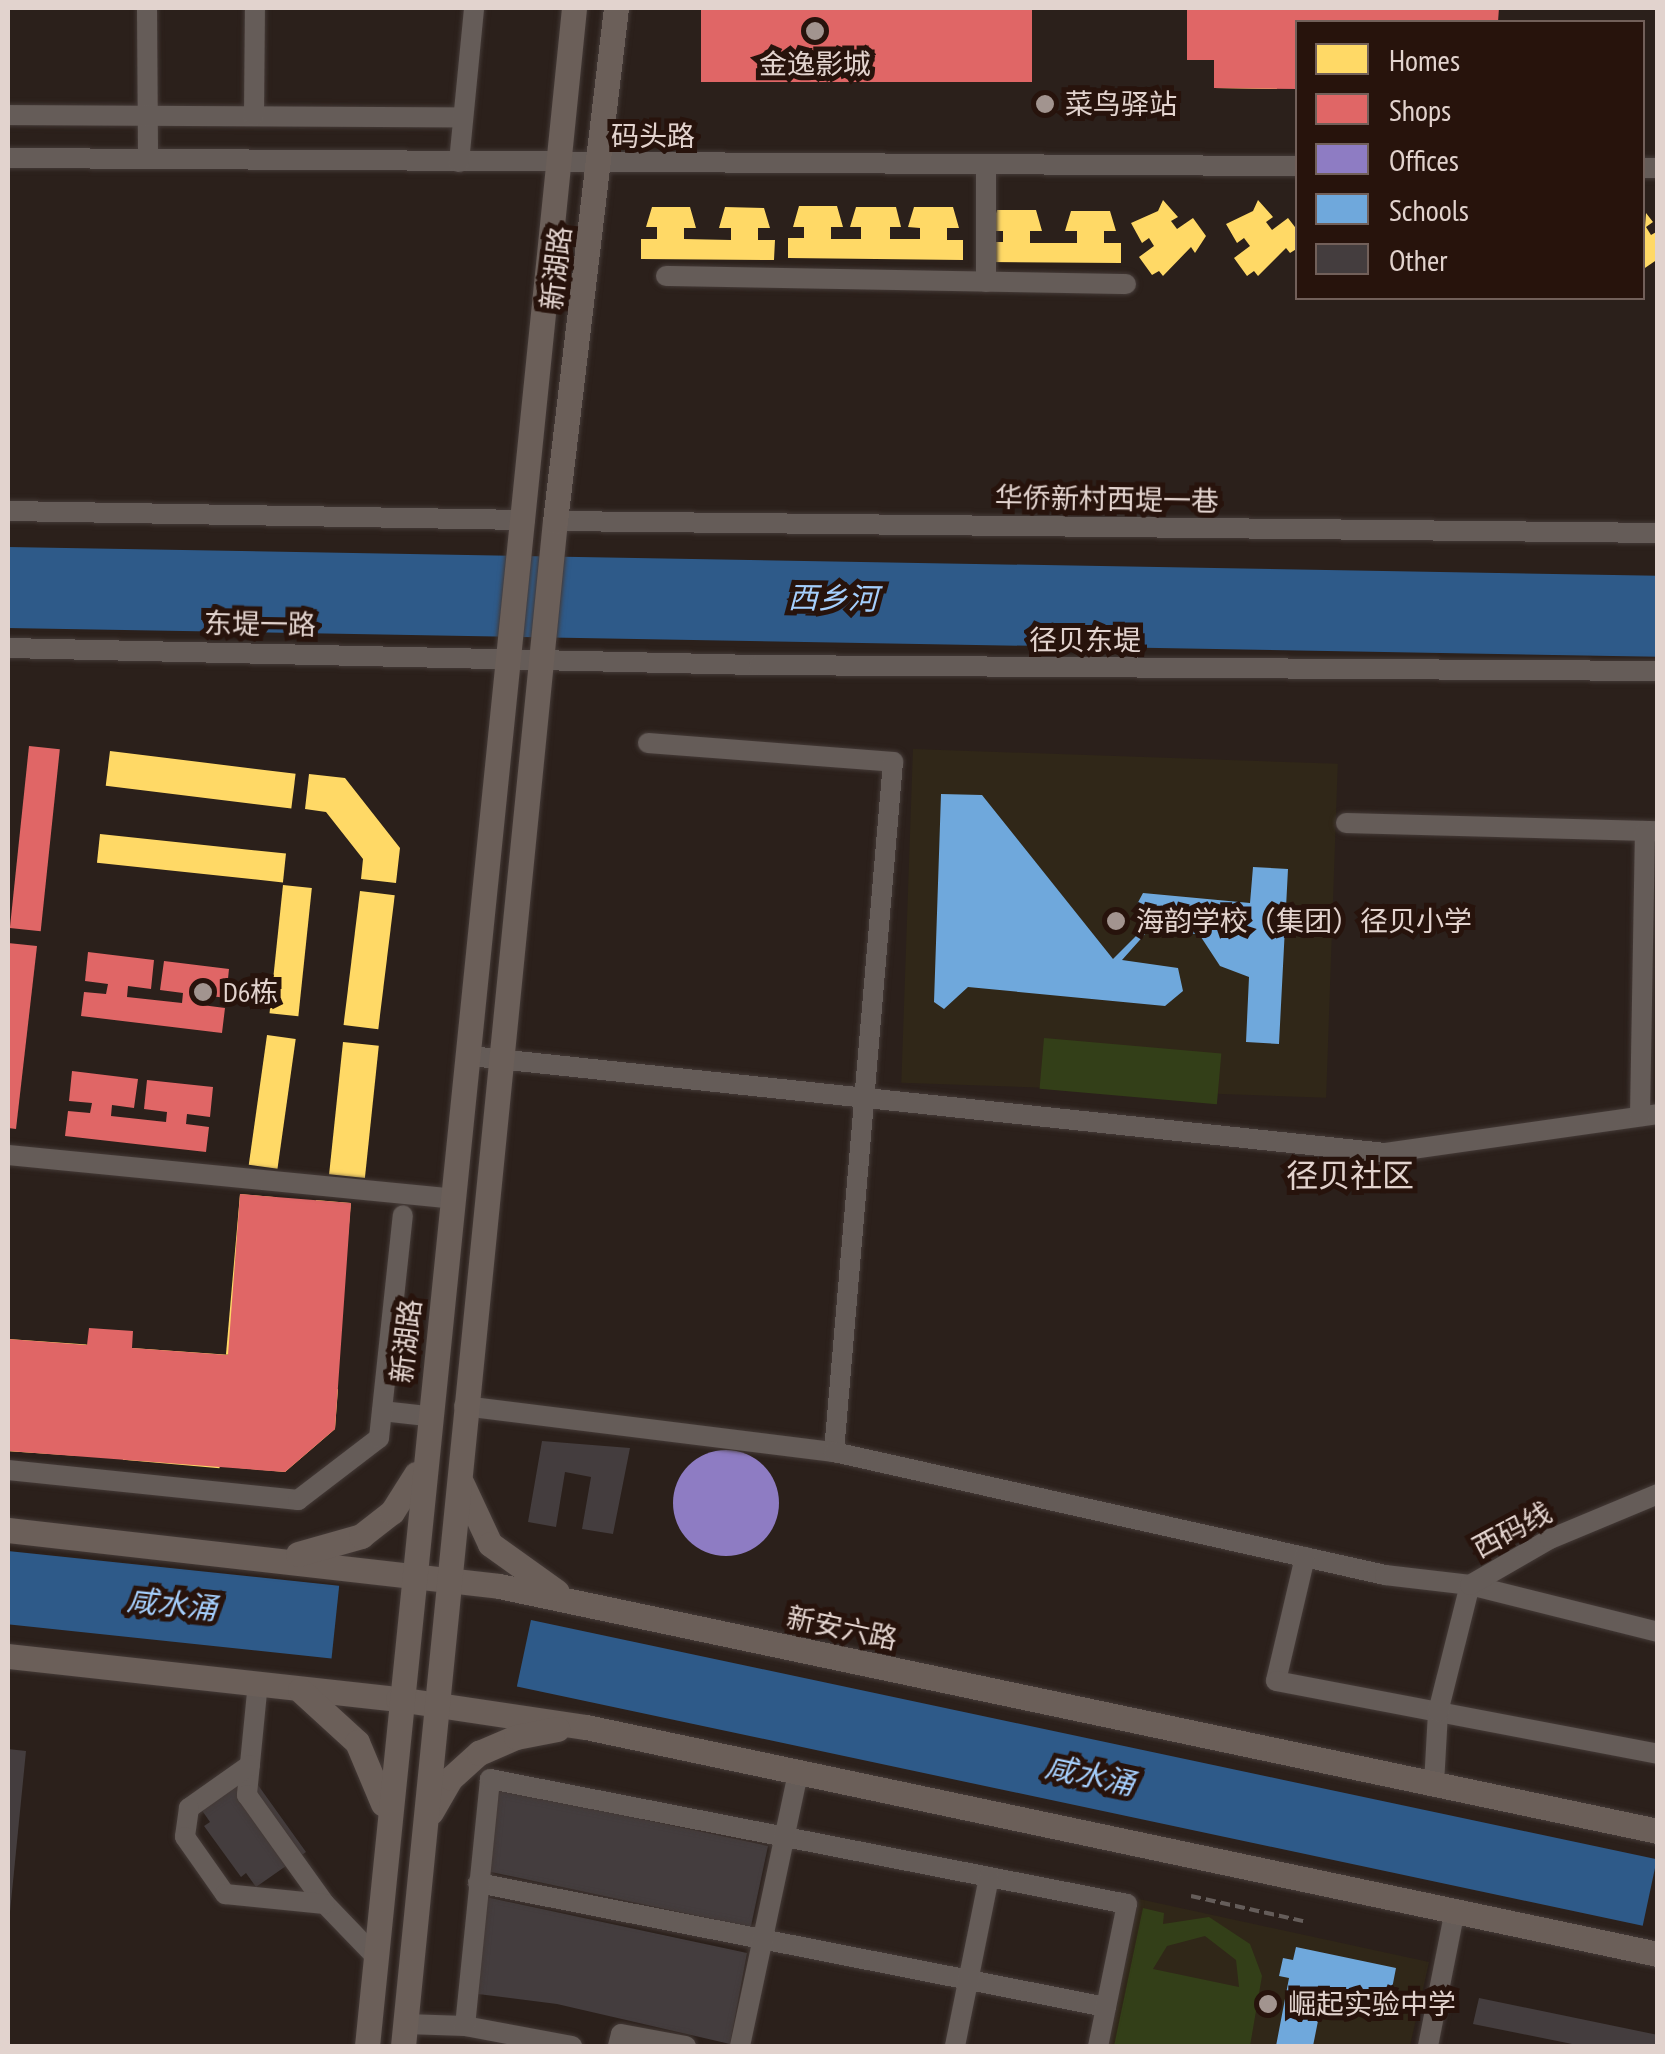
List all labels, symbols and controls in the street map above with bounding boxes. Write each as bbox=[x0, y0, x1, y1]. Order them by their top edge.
marker: 金逸影城 bbox=[804, 20, 826, 42]
legend bbox=[1295, 20, 1645, 300]
text: Homes bbox=[1389, 40, 1460, 79]
place label: 金逸影城 bbox=[759, 47, 871, 81]
place label: 菜鸟驿站 bbox=[1065, 87, 1177, 121]
text: Shops bbox=[1389, 90, 1451, 129]
marker: 菜鸟驿站 bbox=[1034, 93, 1056, 115]
street label: 码头路 bbox=[611, 119, 695, 153]
text: Offices bbox=[1389, 140, 1459, 179]
text: Schools bbox=[1389, 190, 1469, 229]
street label: 新湖路 bbox=[534, 224, 578, 312]
text: Other bbox=[1389, 240, 1448, 279]
street label: 华侨新村西堤一巷 bbox=[995, 480, 1219, 518]
water label: 西乡河 bbox=[788, 579, 878, 617]
street label: 东堤一路 bbox=[204, 606, 316, 642]
street label: 径贝东堤 bbox=[1029, 623, 1141, 657]
place label: 海韵学校（集团）径贝小学 bbox=[1136, 904, 1472, 938]
marker: 海韵学校（集团）径贝小学 bbox=[1105, 910, 1127, 932]
place label: D6栋 bbox=[223, 975, 278, 1009]
marker: D6栋 bbox=[192, 981, 214, 1003]
district label: 径贝社区 bbox=[1286, 1156, 1414, 1194]
street label: 新湖路 bbox=[384, 1297, 428, 1385]
street label: 西码线 bbox=[1467, 1495, 1557, 1565]
water label: 咸水涌 bbox=[125, 1581, 219, 1627]
street label: 新安六路 bbox=[784, 1600, 900, 1656]
water label: 咸水涌 bbox=[1042, 1748, 1138, 1802]
place label: 崛起实验中学 bbox=[1288, 1987, 1456, 2021]
marker: 崛起实验中学 bbox=[1257, 1993, 1279, 2015]

